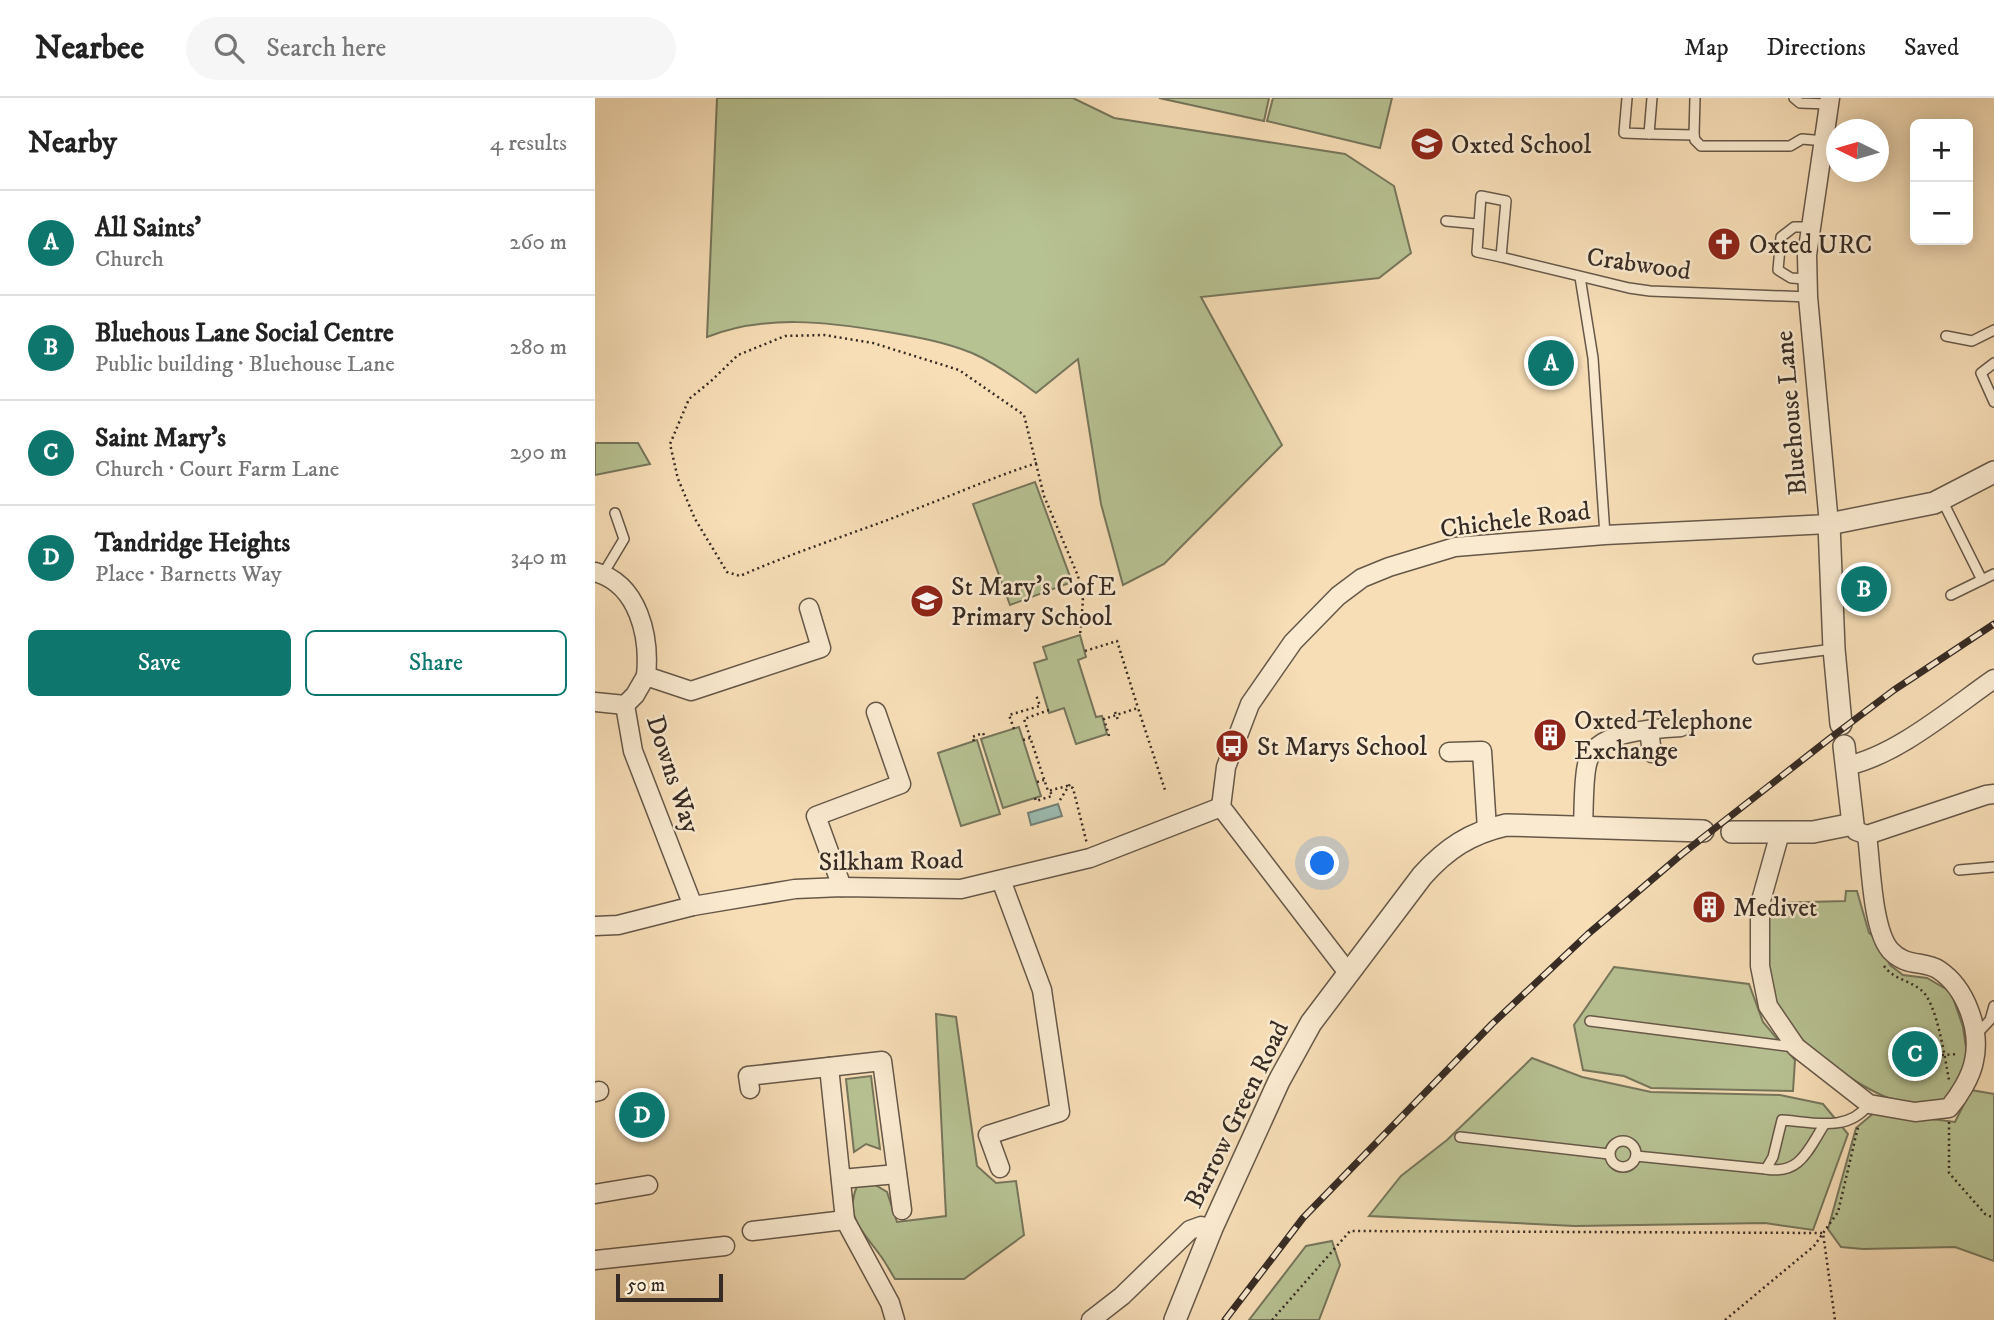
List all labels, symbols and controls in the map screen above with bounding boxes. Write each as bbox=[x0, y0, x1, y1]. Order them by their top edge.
search box bbox=[186, 17, 676, 80]
text: Nearbee bbox=[35, 28, 144, 69]
icon: search bbox=[210, 29, 248, 67]
text: Search here bbox=[266, 32, 386, 65]
text: Map bbox=[1684, 33, 1729, 63]
text: Directions bbox=[1767, 33, 1866, 63]
text: Saved bbox=[1904, 33, 1959, 63]
north arrow bbox=[1826, 119, 1889, 182]
map controls bbox=[1910, 119, 1973, 245]
button: + bbox=[1910, 119, 1973, 182]
text: Nearby bbox=[28, 125, 117, 162]
school or university icon: Oxted School bbox=[1408, 125, 1446, 163]
text: 4 results bbox=[490, 129, 567, 158]
place label: Oxted School bbox=[1451, 129, 1591, 162]
button: − bbox=[1910, 182, 1973, 245]
text: All Saints' bbox=[95, 212, 201, 245]
church icon: Oxted URC bbox=[1705, 225, 1743, 263]
text: A bbox=[44, 228, 58, 257]
text: 260 m bbox=[509, 228, 567, 257]
place label: Oxted URC bbox=[1749, 229, 1872, 262]
street label: Crabwood bbox=[1585, 241, 1693, 288]
text: Church bbox=[95, 245, 164, 274]
text: Bluehous Lane Social Centre bbox=[95, 317, 394, 350]
street label: Bluehouse Lane bbox=[1768, 329, 1815, 497]
text: B bbox=[44, 333, 58, 362]
text: 280 m bbox=[510, 333, 567, 362]
pin: A bbox=[1528, 337, 1574, 389]
text: Public building · Bluehouse Lane bbox=[95, 350, 395, 379]
text: Saint Mary's bbox=[95, 422, 226, 455]
text: C bbox=[43, 438, 59, 467]
text: 290 m bbox=[510, 438, 567, 467]
text: Church · Court Farm Lane bbox=[95, 455, 339, 484]
street label: Chichele Road bbox=[1438, 495, 1592, 546]
text: Tandridge Heights bbox=[95, 527, 290, 560]
text: D bbox=[42, 543, 60, 572]
text: 340 m bbox=[511, 543, 567, 572]
text: Place · Barnetts Way bbox=[95, 560, 282, 589]
pin: B bbox=[1841, 563, 1887, 615]
place label: St Mary's CofE Primary School bbox=[951, 571, 1116, 634]
school or university icon: St Mary's CofE Primary School bbox=[908, 582, 946, 620]
button: Save bbox=[28, 630, 291, 696]
button: Share bbox=[305, 630, 567, 696]
place label: Oxted Telephone Exchange bbox=[1574, 705, 1753, 768]
street label: Downs Way bbox=[638, 711, 707, 838]
building icon: Oxted Telephone Exchange bbox=[1531, 716, 1569, 754]
bus stop icon: St Marys School bbox=[1213, 727, 1251, 765]
place label: St Marys School bbox=[1257, 731, 1427, 764]
street label: Silkham Road bbox=[818, 844, 964, 879]
your location bbox=[1305, 846, 1339, 880]
building icon: Medivet bbox=[1690, 888, 1728, 926]
place label: Medivet bbox=[1733, 892, 1817, 925]
street label: Barrow Green Road bbox=[1178, 1016, 1297, 1214]
pin: C bbox=[1892, 1028, 1938, 1080]
pin: D bbox=[619, 1089, 665, 1141]
scale bar bbox=[616, 1271, 723, 1303]
text: 50 m bbox=[627, 1274, 665, 1297]

